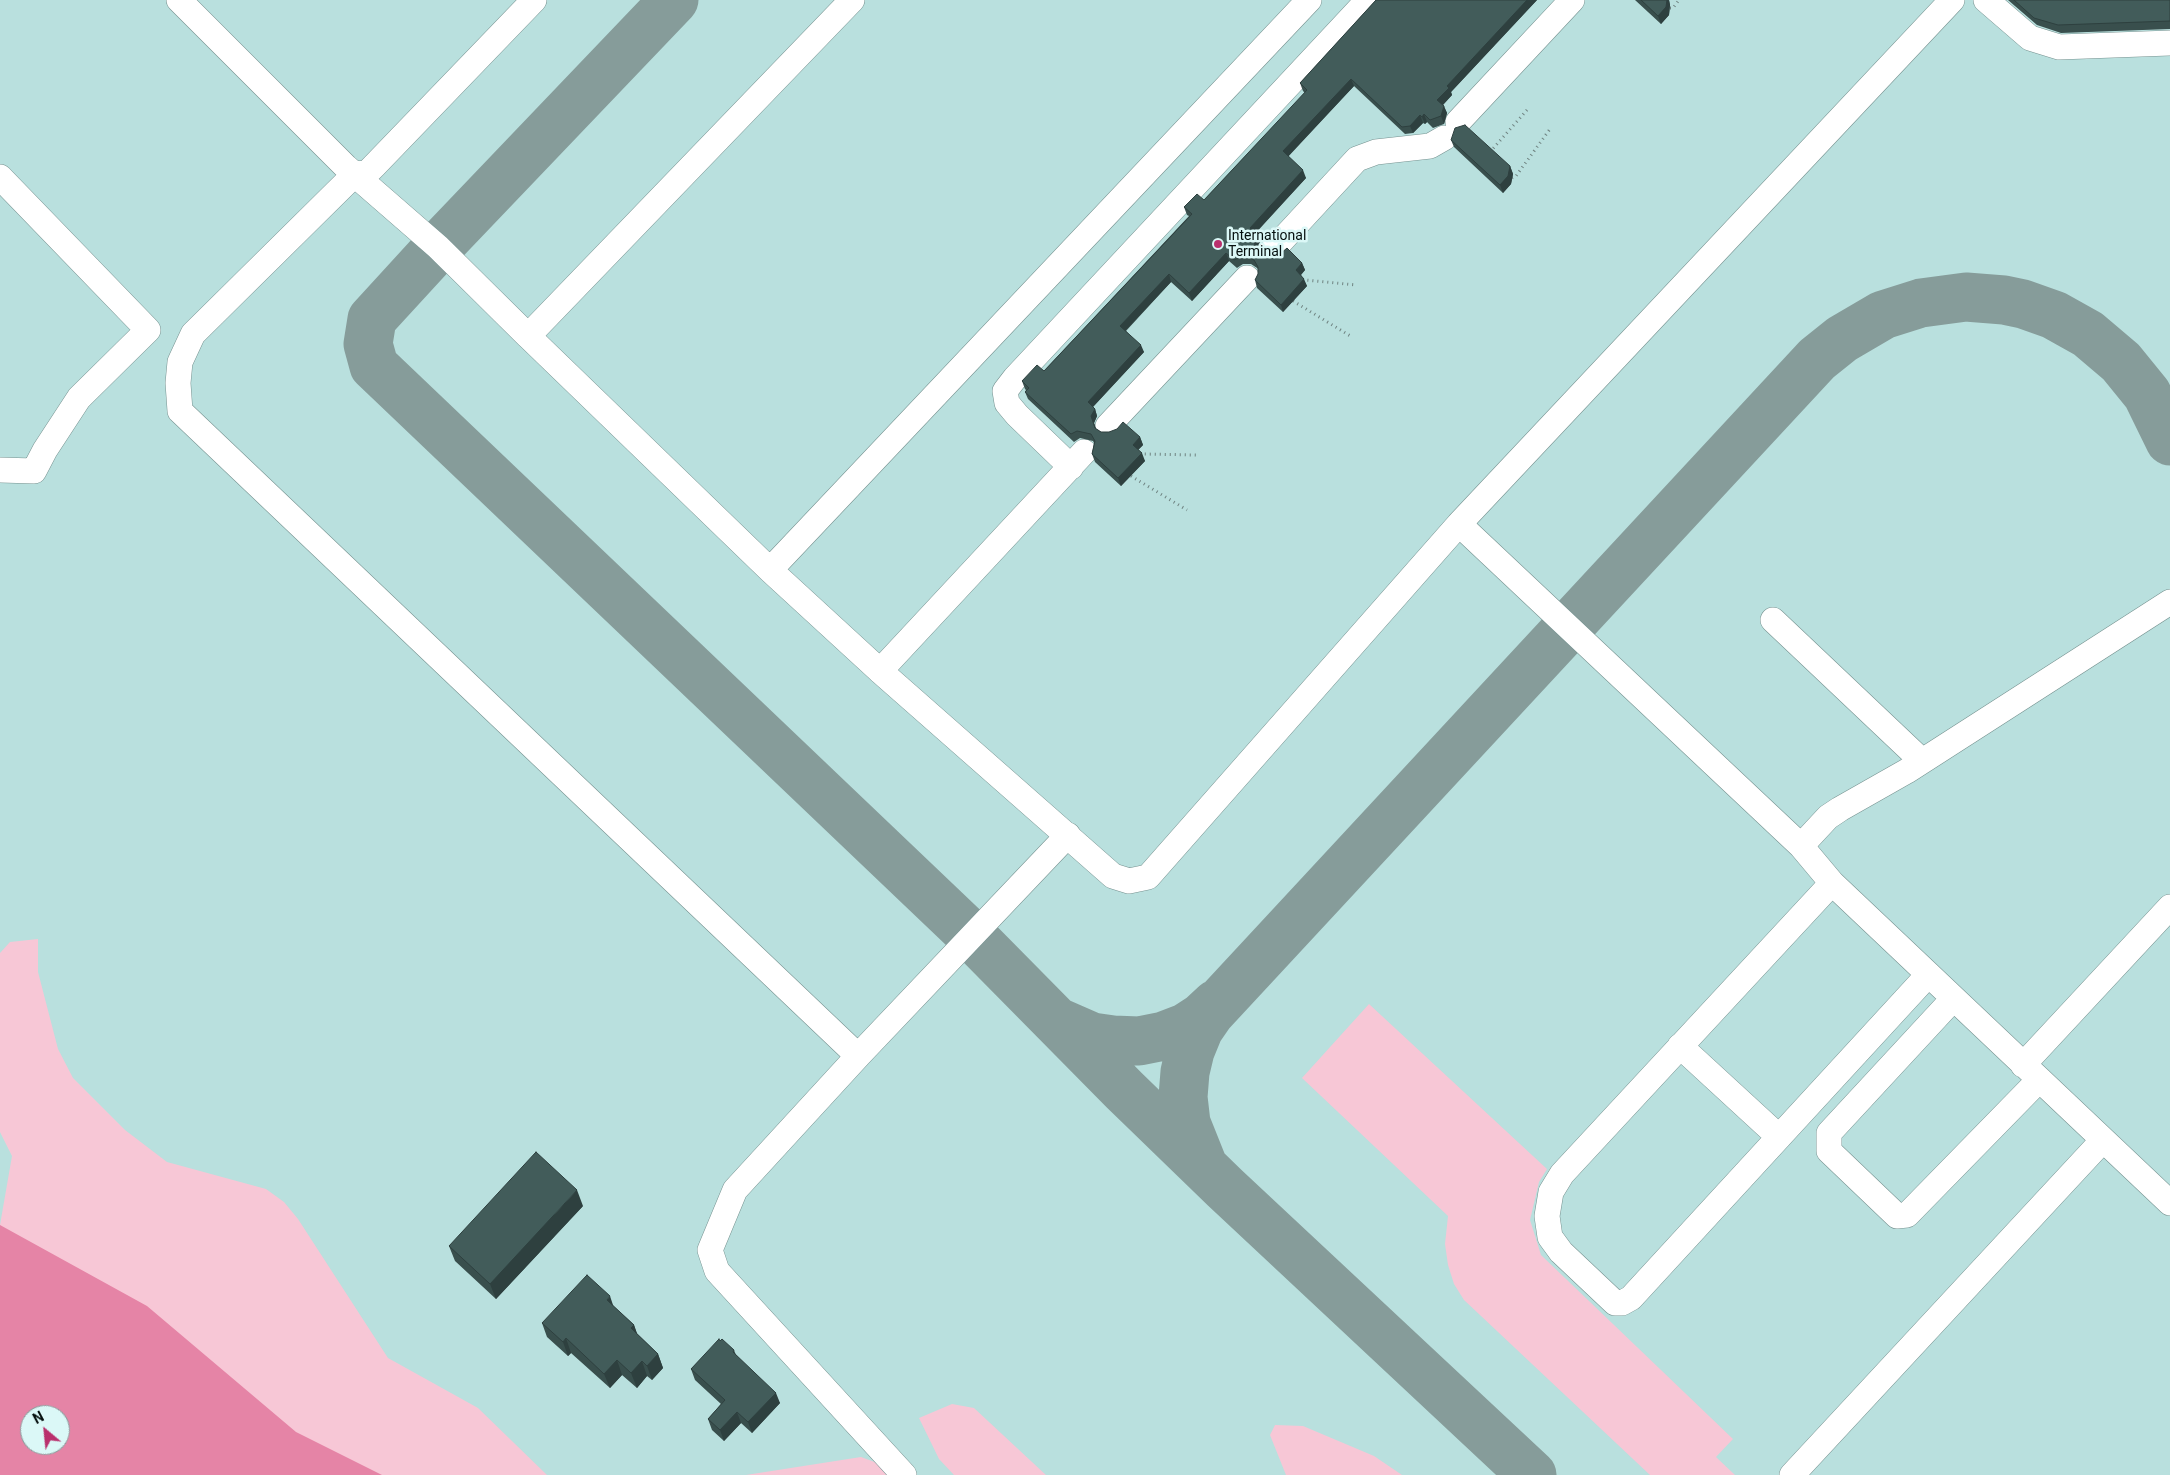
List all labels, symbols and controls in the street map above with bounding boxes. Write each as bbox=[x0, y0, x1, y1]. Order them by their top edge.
place label: International Terminal bbox=[1228, 228, 1306, 260]
marker: International Terminal bbox=[1212, 238, 1224, 250]
north arrow bbox=[20, 1405, 70, 1455]
text: N bbox=[30, 1408, 47, 1427]

